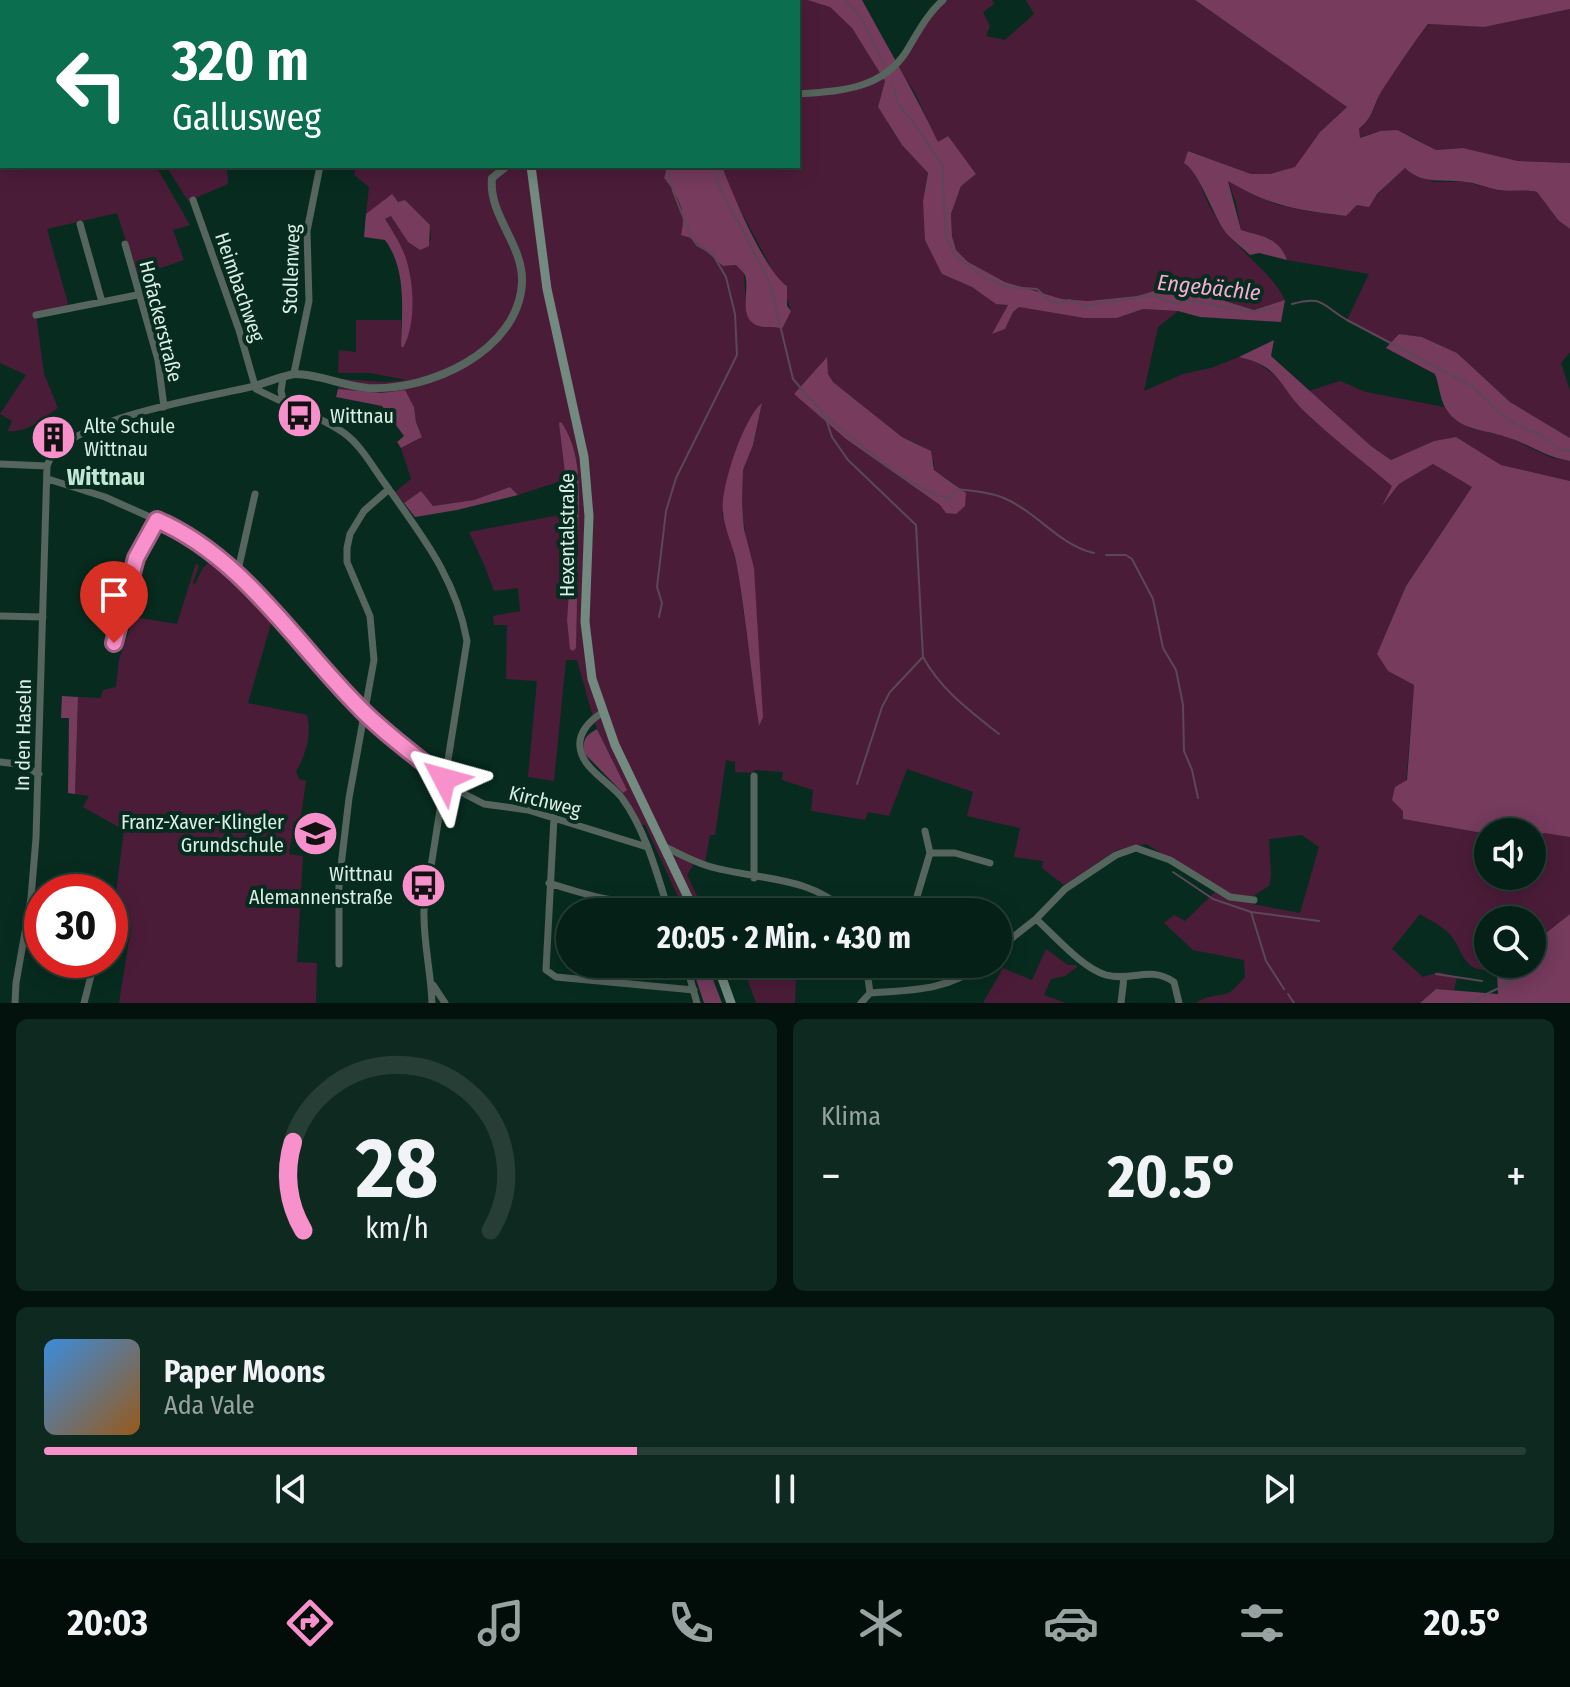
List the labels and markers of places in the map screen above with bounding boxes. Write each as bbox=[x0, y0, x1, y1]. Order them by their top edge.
bus stop icon: Wittnau bbox=[275, 392, 323, 440]
place label: Wittnau bbox=[330, 404, 394, 428]
building icon: Alte Schule Wittnau bbox=[29, 413, 77, 461]
place label: Alte Schule Wittnau bbox=[84, 414, 175, 461]
pin bbox=[80, 561, 148, 643]
school or university icon: Franz-Xaver-Klingler Grundschule bbox=[291, 809, 339, 857]
place label: Franz-Xaver-Klingler Grundschule bbox=[121, 810, 284, 857]
place label: Wittnau Alemannenstraße bbox=[249, 862, 393, 909]
bus stop icon: Wittnau Alemannenstraße bbox=[400, 862, 448, 910]

